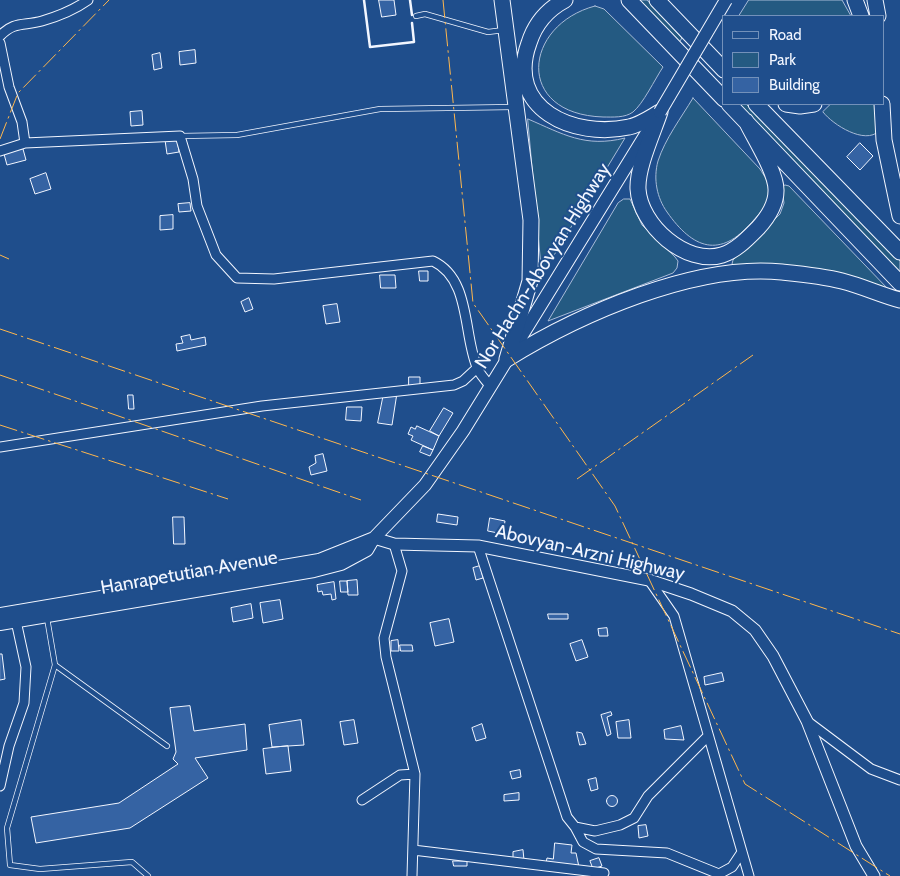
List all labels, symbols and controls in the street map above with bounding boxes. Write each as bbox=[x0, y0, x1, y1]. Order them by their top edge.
legend bbox=[722, 15, 885, 105]
text: Road bbox=[769, 26, 802, 44]
text: Park bbox=[769, 51, 796, 69]
text: Building bbox=[769, 76, 820, 94]
street label: Nor Hachn-Abovyan Highway bbox=[470, 159, 616, 373]
street label: Abovyan-Arzni Highway bbox=[493, 520, 687, 586]
street label: Hanrapetutian Avenue bbox=[99, 546, 279, 600]

